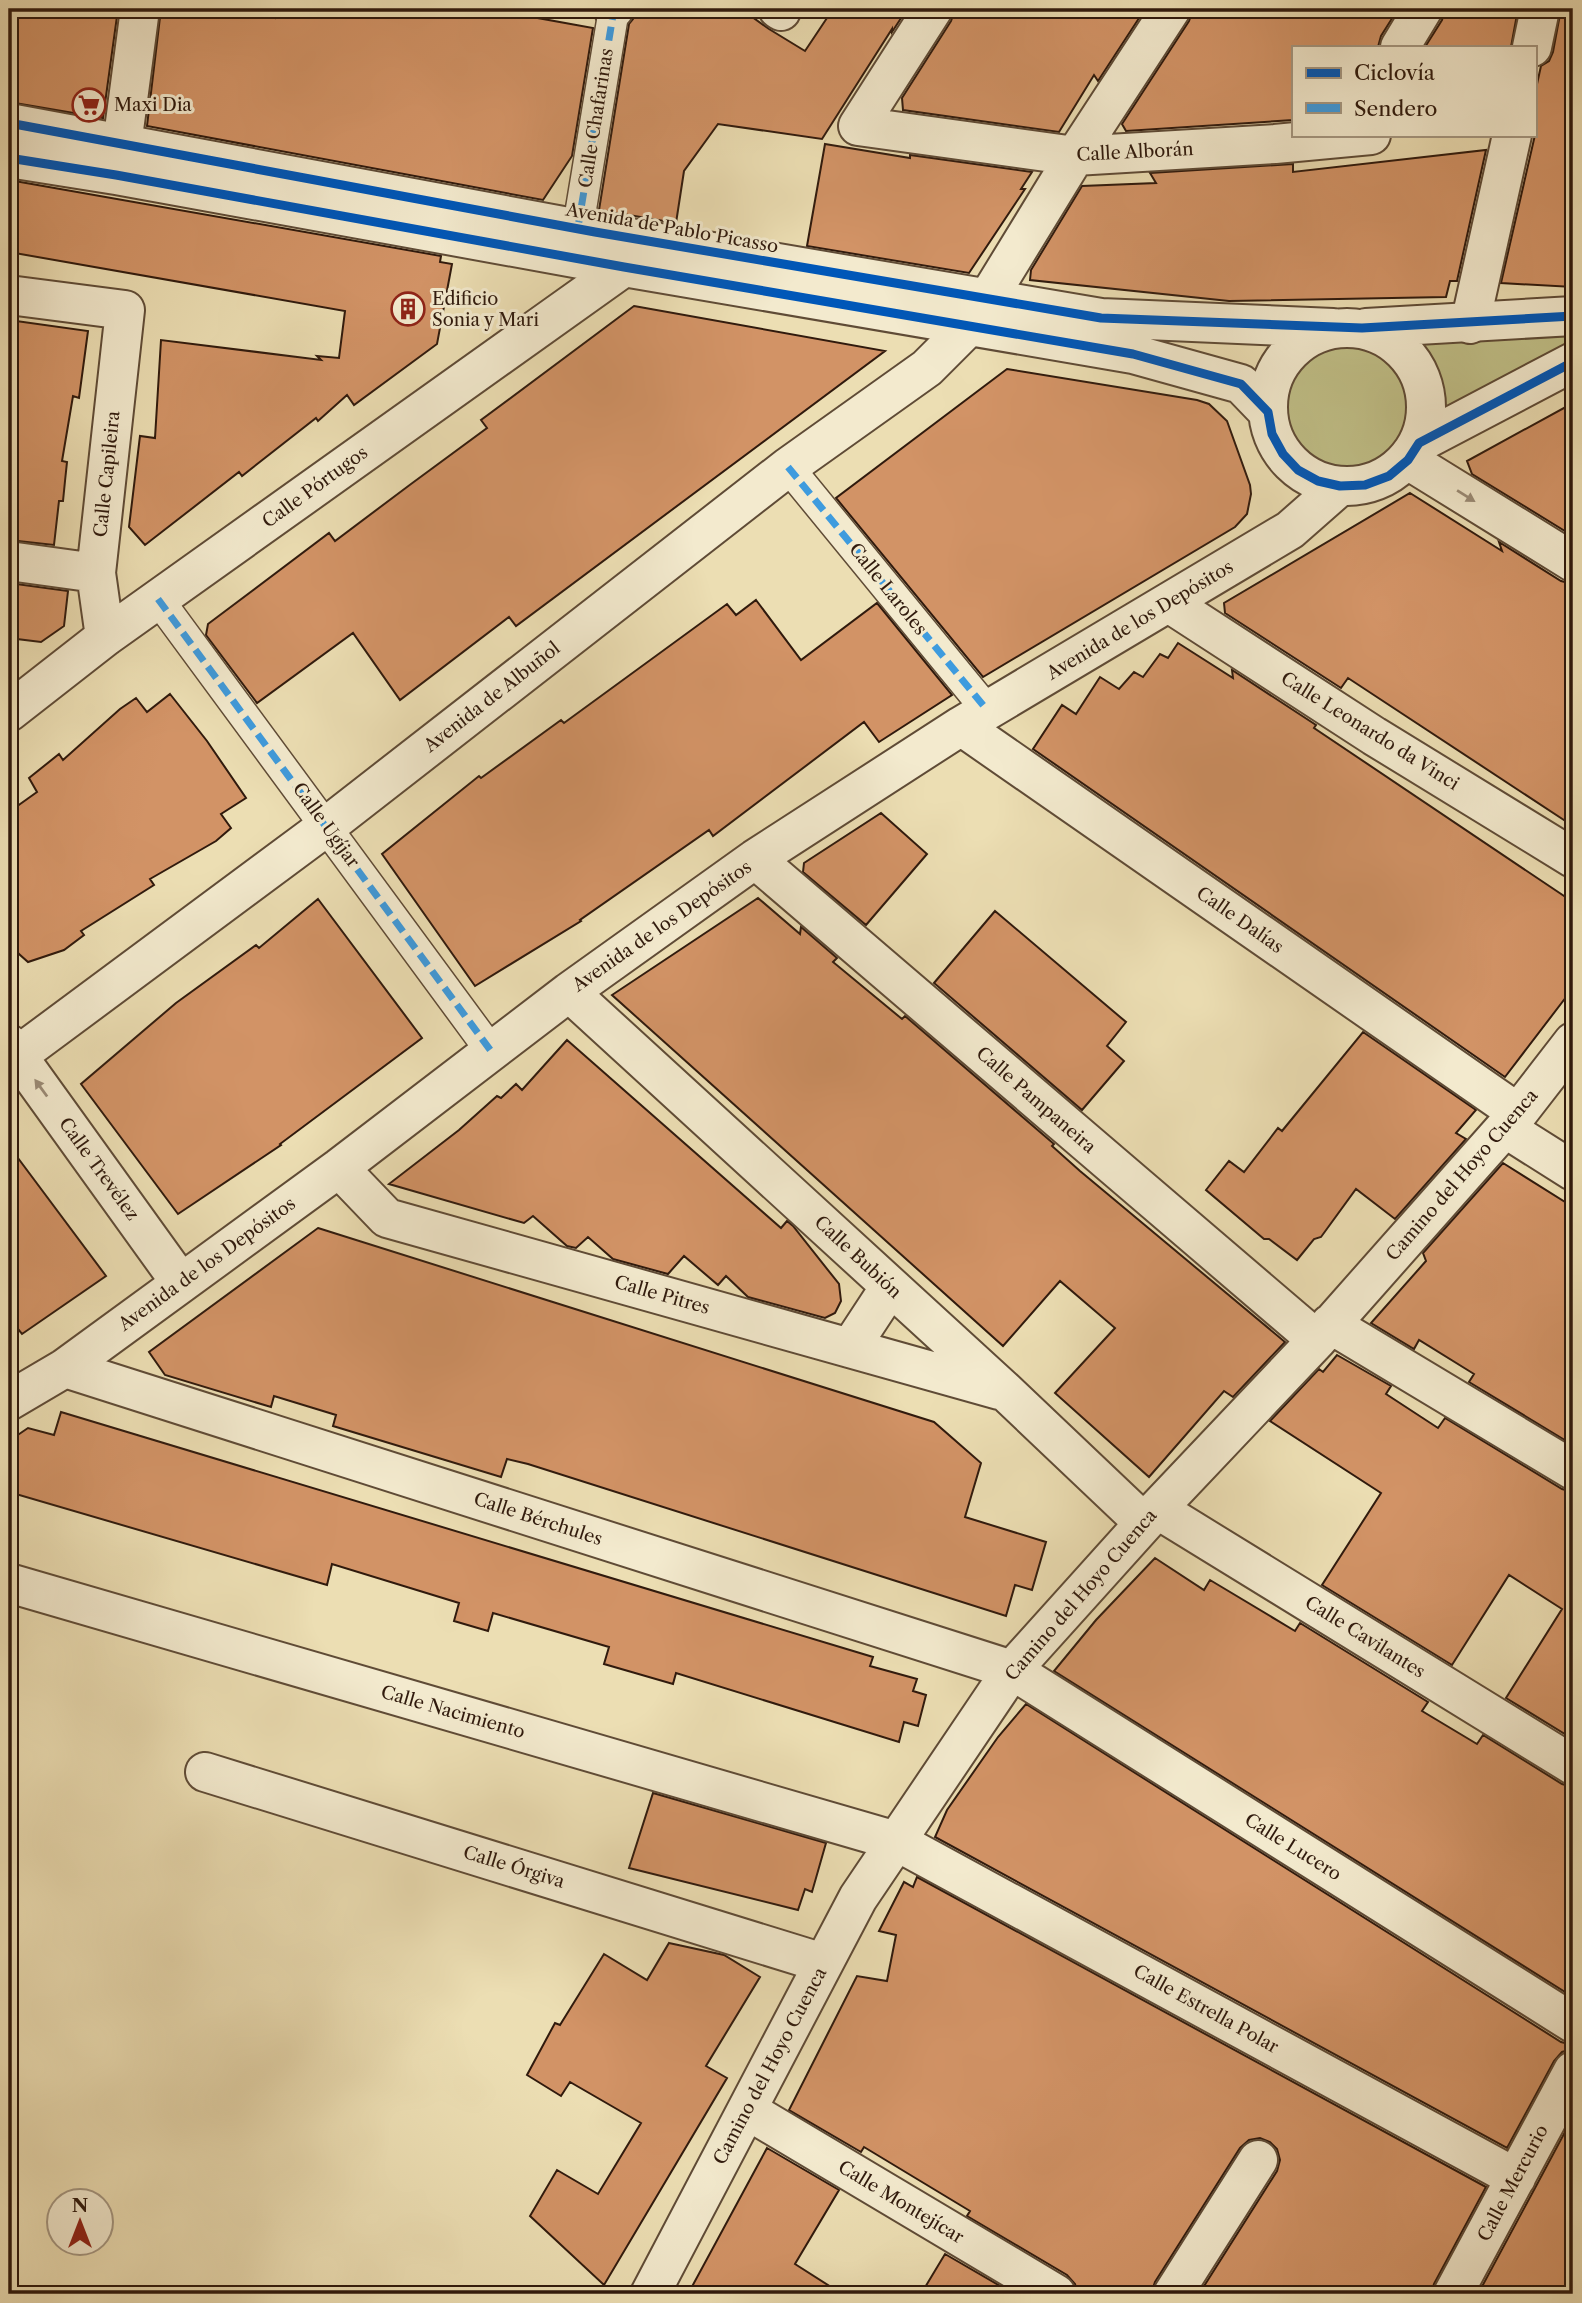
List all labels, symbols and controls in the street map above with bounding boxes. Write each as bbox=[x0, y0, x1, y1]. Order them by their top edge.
legend bbox=[1292, 46, 1536, 136]
street label: Calle Chafarinas bbox=[574, 47, 618, 189]
text: Ciclovía bbox=[1354, 60, 1436, 85]
supermarket icon: Maxi Dia bbox=[70, 86, 108, 124]
place label: Maxi Dia bbox=[114, 94, 192, 116]
text: Sendero bbox=[1354, 96, 1438, 121]
street label: Calle Alborán bbox=[1076, 138, 1194, 166]
street label: Avenida de Pablo Picasso bbox=[563, 198, 780, 258]
place label: Edificio Sonia y Mari bbox=[432, 288, 539, 331]
building icon: Edificio Sonia y Mari bbox=[389, 290, 427, 328]
street label: Calle Capileira bbox=[89, 409, 125, 538]
street label: Calle Pórtugos bbox=[258, 441, 372, 533]
one-way arrow bbox=[1456, 489, 1475, 502]
street label: Calle Laroles bbox=[844, 539, 932, 639]
street label: Avenida de los Depósitos bbox=[1042, 556, 1237, 685]
street label: Avenida de Albuñol bbox=[419, 637, 564, 758]
street label: Calle Leonardo da Vinci bbox=[1277, 667, 1464, 795]
street label: Calle Ugíjar bbox=[288, 778, 364, 872]
street label: Avenida de los Depósitos bbox=[567, 856, 756, 997]
street label: Calle Dalías bbox=[1192, 882, 1288, 958]
street label: Calle Pampaneira bbox=[972, 1042, 1101, 1158]
one-way arrow bbox=[34, 1079, 48, 1097]
street label: Camino del Hoyo Cuenca bbox=[1382, 1084, 1543, 1265]
street label: Calle Trevélez bbox=[54, 1113, 144, 1225]
street label: Avenida de los Depósitos bbox=[113, 1192, 300, 1336]
street label: Calle Bubión bbox=[810, 1211, 906, 1303]
street label: Calle Pitres bbox=[612, 1271, 712, 1319]
street label: Calle Bérchules bbox=[471, 1488, 605, 1550]
street label: Camino del Hoyo Cuenca bbox=[1001, 1504, 1162, 1685]
street label: Calle Cavilantes bbox=[1301, 1591, 1429, 1683]
street label: Calle Nacimiento bbox=[378, 1681, 528, 1743]
street label: Calle Lucero bbox=[1241, 1809, 1345, 1885]
street label: Calle Órgiva bbox=[461, 1840, 568, 1893]
street label: Calle Estrella Polar bbox=[1130, 1960, 1283, 2058]
street label: Camino del Hoyo Cuenca bbox=[709, 1963, 832, 2168]
street label: Calle Mercurio bbox=[1473, 2121, 1553, 2245]
street label: Calle Montejícar bbox=[834, 2156, 968, 2248]
north arrow bbox=[46, 2188, 116, 2258]
text: N bbox=[72, 2194, 88, 2217]

